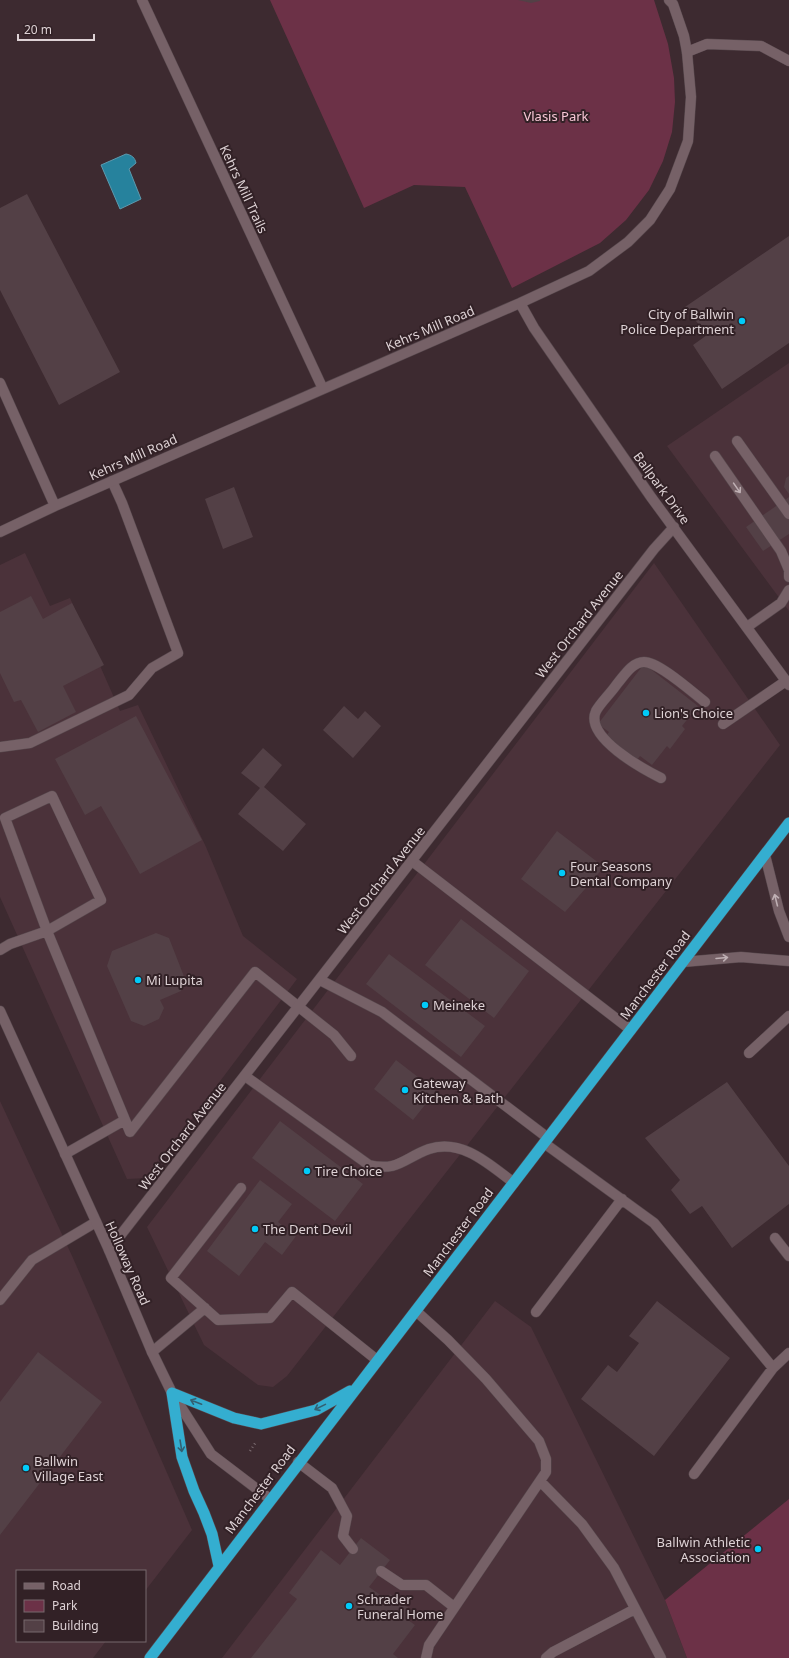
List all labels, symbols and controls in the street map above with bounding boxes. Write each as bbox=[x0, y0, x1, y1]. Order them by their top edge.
scale bar bbox=[18, 16, 94, 42]
text: 20 m bbox=[24, 21, 52, 38]
park label: Vlasis Park bbox=[523, 107, 589, 125]
street label: Kehrs Mill Trails bbox=[216, 142, 272, 236]
street label: Kehrs Mill Road bbox=[383, 301, 477, 355]
place label: City of Ballwin Police Department bbox=[620, 305, 734, 338]
marker: City of Ballwin Police Department bbox=[737, 316, 747, 326]
street label: Kehrs Mill Road bbox=[86, 429, 180, 485]
street label: Ballpark Drive bbox=[630, 448, 694, 528]
one-way arrow bbox=[733, 482, 741, 493]
street label: West Orchard Avenue bbox=[531, 566, 627, 682]
place label: Lion's Choice bbox=[654, 704, 733, 722]
marker: Lion's Choice bbox=[641, 708, 651, 718]
street label: West Orchard Avenue bbox=[333, 822, 429, 938]
place label: Four Seasons Dental Company bbox=[570, 857, 672, 890]
marker: Four Seasons Dental Company bbox=[557, 868, 567, 878]
one-way arrow bbox=[772, 894, 779, 907]
street label: Manchester Road bbox=[616, 927, 694, 1023]
one-way arrow bbox=[715, 955, 728, 962]
place label: Mi Lupita bbox=[146, 971, 203, 989]
marker: Mi Lupita bbox=[133, 975, 143, 985]
place label: Meineke bbox=[433, 996, 485, 1014]
marker: Meineke bbox=[420, 1000, 430, 1010]
place label: Gateway Kitchen & Bath bbox=[413, 1074, 503, 1107]
street label: West Orchard Avenue bbox=[134, 1078, 230, 1194]
marker: Gateway Kitchen & Bath bbox=[400, 1085, 410, 1095]
place label: Tire Choice bbox=[315, 1162, 382, 1180]
marker: Tire Choice bbox=[302, 1166, 312, 1176]
street label: Manchester Road bbox=[419, 1184, 497, 1280]
street label: Holloway Road bbox=[101, 1218, 155, 1308]
place label: The Dent Devil bbox=[263, 1220, 352, 1238]
marker: The Dent Devil bbox=[250, 1224, 260, 1234]
one-way arrow bbox=[190, 1398, 202, 1406]
one-way arrow bbox=[314, 1404, 326, 1411]
one-way arrow bbox=[177, 1439, 185, 1452]
street label: Manchester Road bbox=[221, 1441, 299, 1537]
place label: Ballwin Village East bbox=[34, 1452, 104, 1485]
marker: Ballwin Village East bbox=[21, 1463, 31, 1473]
place label: Ballwin Athletic Association bbox=[657, 1533, 750, 1566]
marker: Ballwin Athletic Association bbox=[753, 1544, 763, 1554]
legend bbox=[16, 1570, 146, 1642]
text: Road bbox=[52, 1577, 81, 1594]
place label: Schrader Funeral Home bbox=[357, 1590, 443, 1623]
text: Park bbox=[52, 1597, 78, 1614]
marker: Schrader Funeral Home bbox=[344, 1601, 354, 1611]
text: Building bbox=[52, 1617, 99, 1634]

